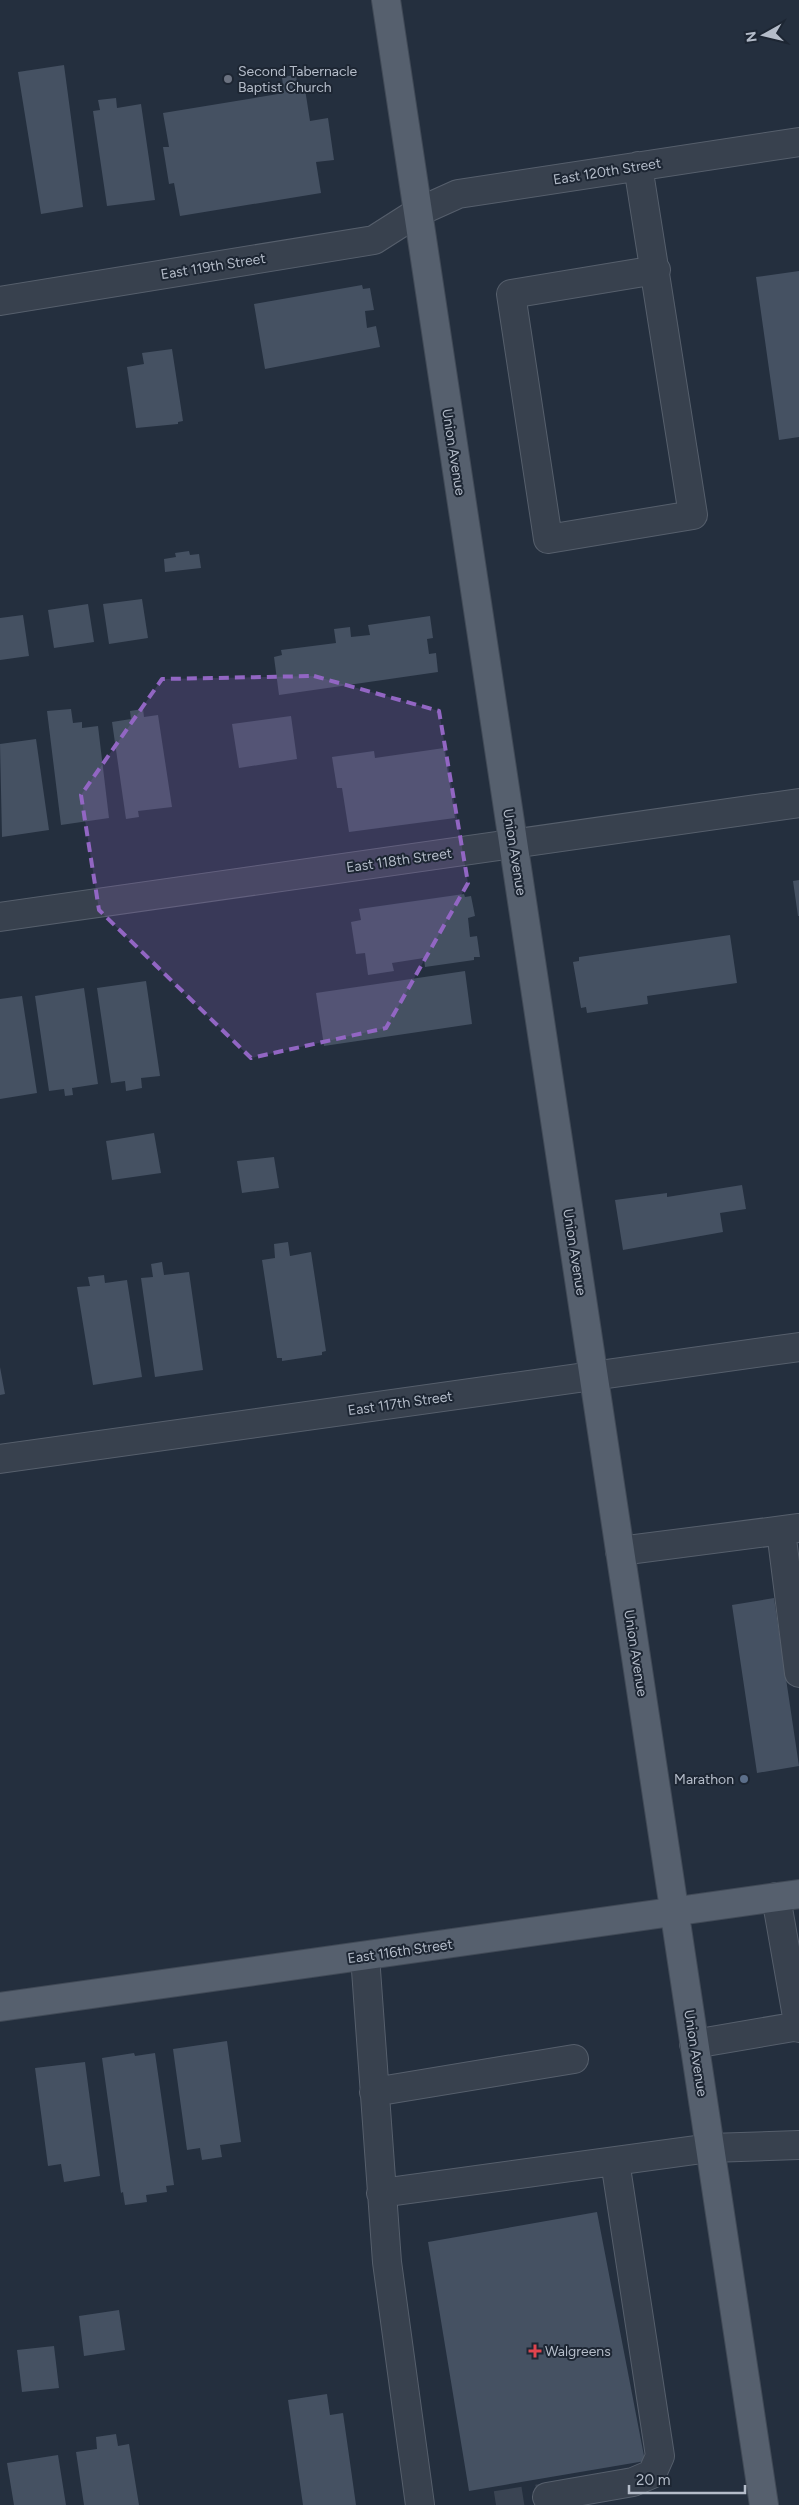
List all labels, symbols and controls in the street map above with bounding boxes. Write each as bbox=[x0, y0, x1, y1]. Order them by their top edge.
north arrow bbox=[739, 10, 789, 60]
text: N bbox=[742, 30, 761, 43]
place label: Second Tabernacle Baptist Church bbox=[238, 63, 358, 96]
marker: Second Tabernacle Baptist Church bbox=[222, 73, 234, 85]
street label: East 120th Street bbox=[552, 155, 662, 188]
street label: East 119th Street bbox=[159, 250, 267, 283]
street label: Union Avenue bbox=[438, 407, 469, 497]
street label: Union Avenue bbox=[499, 807, 530, 897]
street label: East 118th Street bbox=[345, 845, 453, 876]
street label: Union Avenue bbox=[559, 1207, 590, 1297]
street label: East 117th Street bbox=[347, 1388, 454, 1419]
street label: Union Avenue bbox=[620, 1608, 651, 1698]
place label: Marathon bbox=[674, 1771, 734, 1788]
marker: Marathon bbox=[738, 1773, 750, 1785]
street label: East 116th Street bbox=[346, 1936, 454, 1967]
street label: Union Avenue bbox=[680, 2008, 711, 2098]
place label: Walgreens bbox=[545, 2343, 611, 2360]
marker: Walgreens bbox=[529, 2345, 541, 2357]
scale bar bbox=[629, 2462, 745, 2494]
text: 20 m bbox=[636, 2471, 670, 2489]

